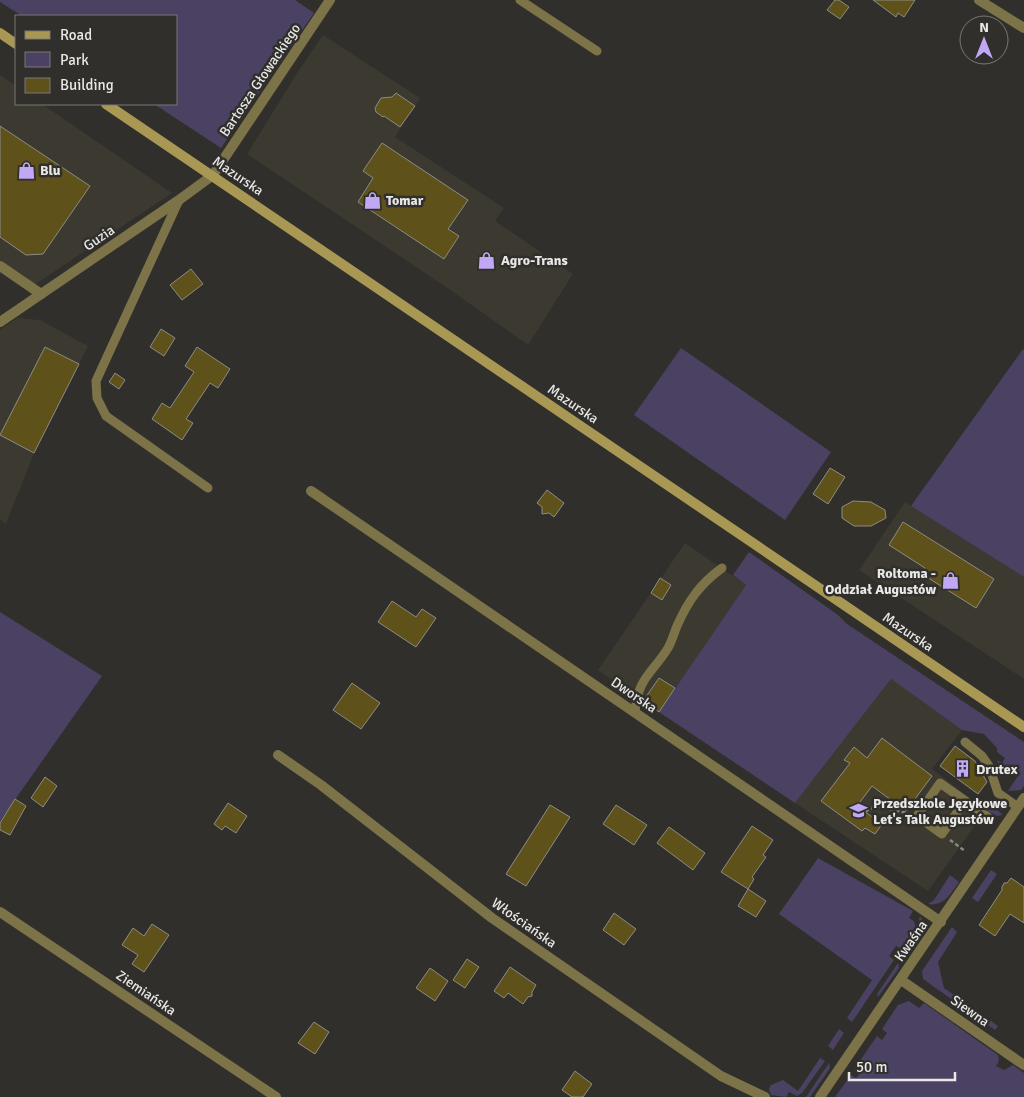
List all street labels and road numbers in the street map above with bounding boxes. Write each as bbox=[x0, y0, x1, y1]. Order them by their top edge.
street label: Bartosza Głowackiego bbox=[216, 20, 304, 140]
street label: Mazurska bbox=[209, 153, 267, 199]
street label: Guzia bbox=[80, 221, 118, 255]
street label: Mazurska bbox=[544, 381, 602, 427]
street label: Mazurska bbox=[879, 609, 937, 655]
street label: Dworska bbox=[608, 674, 660, 716]
street label: Włościańska bbox=[488, 894, 560, 952]
street label: Kwaśna bbox=[891, 917, 931, 965]
street label: Ziemiańska bbox=[113, 967, 179, 1019]
street label: Siewna bbox=[947, 992, 993, 1030]

